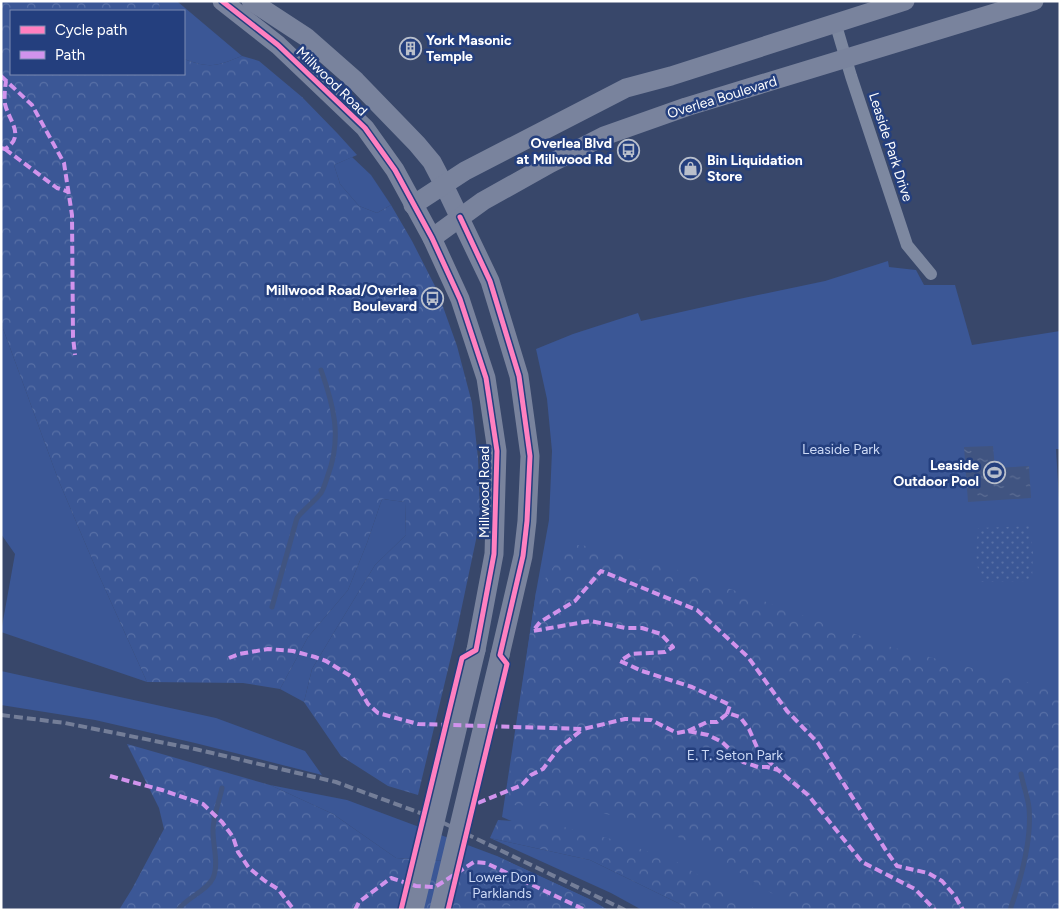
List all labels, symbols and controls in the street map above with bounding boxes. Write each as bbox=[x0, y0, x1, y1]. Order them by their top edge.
legend bbox=[10, 10, 185, 75]
text: Cycle path bbox=[55, 21, 127, 39]
place label: York Masonic Temple bbox=[426, 32, 512, 65]
building icon: York Masonic Temple bbox=[398, 36, 422, 60]
street label: Millwood Road bbox=[293, 43, 371, 119]
text: Path bbox=[55, 46, 85, 64]
street label: Overlea Boulevard bbox=[665, 73, 779, 122]
street label: Leaside Park Drive bbox=[865, 91, 916, 204]
place label: Overlea Blvd at Millwood Rd bbox=[516, 135, 612, 168]
bus stop icon: Overlea Blvd at Millwood Rd bbox=[616, 139, 640, 163]
place label: Bin Liquidation Store bbox=[707, 152, 803, 185]
shop icon: Bin Liquidation Store bbox=[679, 156, 703, 180]
place label: Millwood Road/Overlea Boulevard bbox=[266, 282, 417, 315]
bus stop icon: Millwood Road/Overlea Boulevard bbox=[421, 286, 445, 310]
park label: Leaside Park bbox=[802, 441, 880, 458]
street label: Millwood Road bbox=[476, 446, 493, 538]
place label: Leaside Outdoor Pool bbox=[893, 457, 979, 490]
sports icon: Leaside Outdoor Pool bbox=[983, 461, 1007, 485]
park label: E. T. Seton Park bbox=[687, 747, 783, 764]
park label: Lower Don Parklands bbox=[468, 869, 536, 902]

